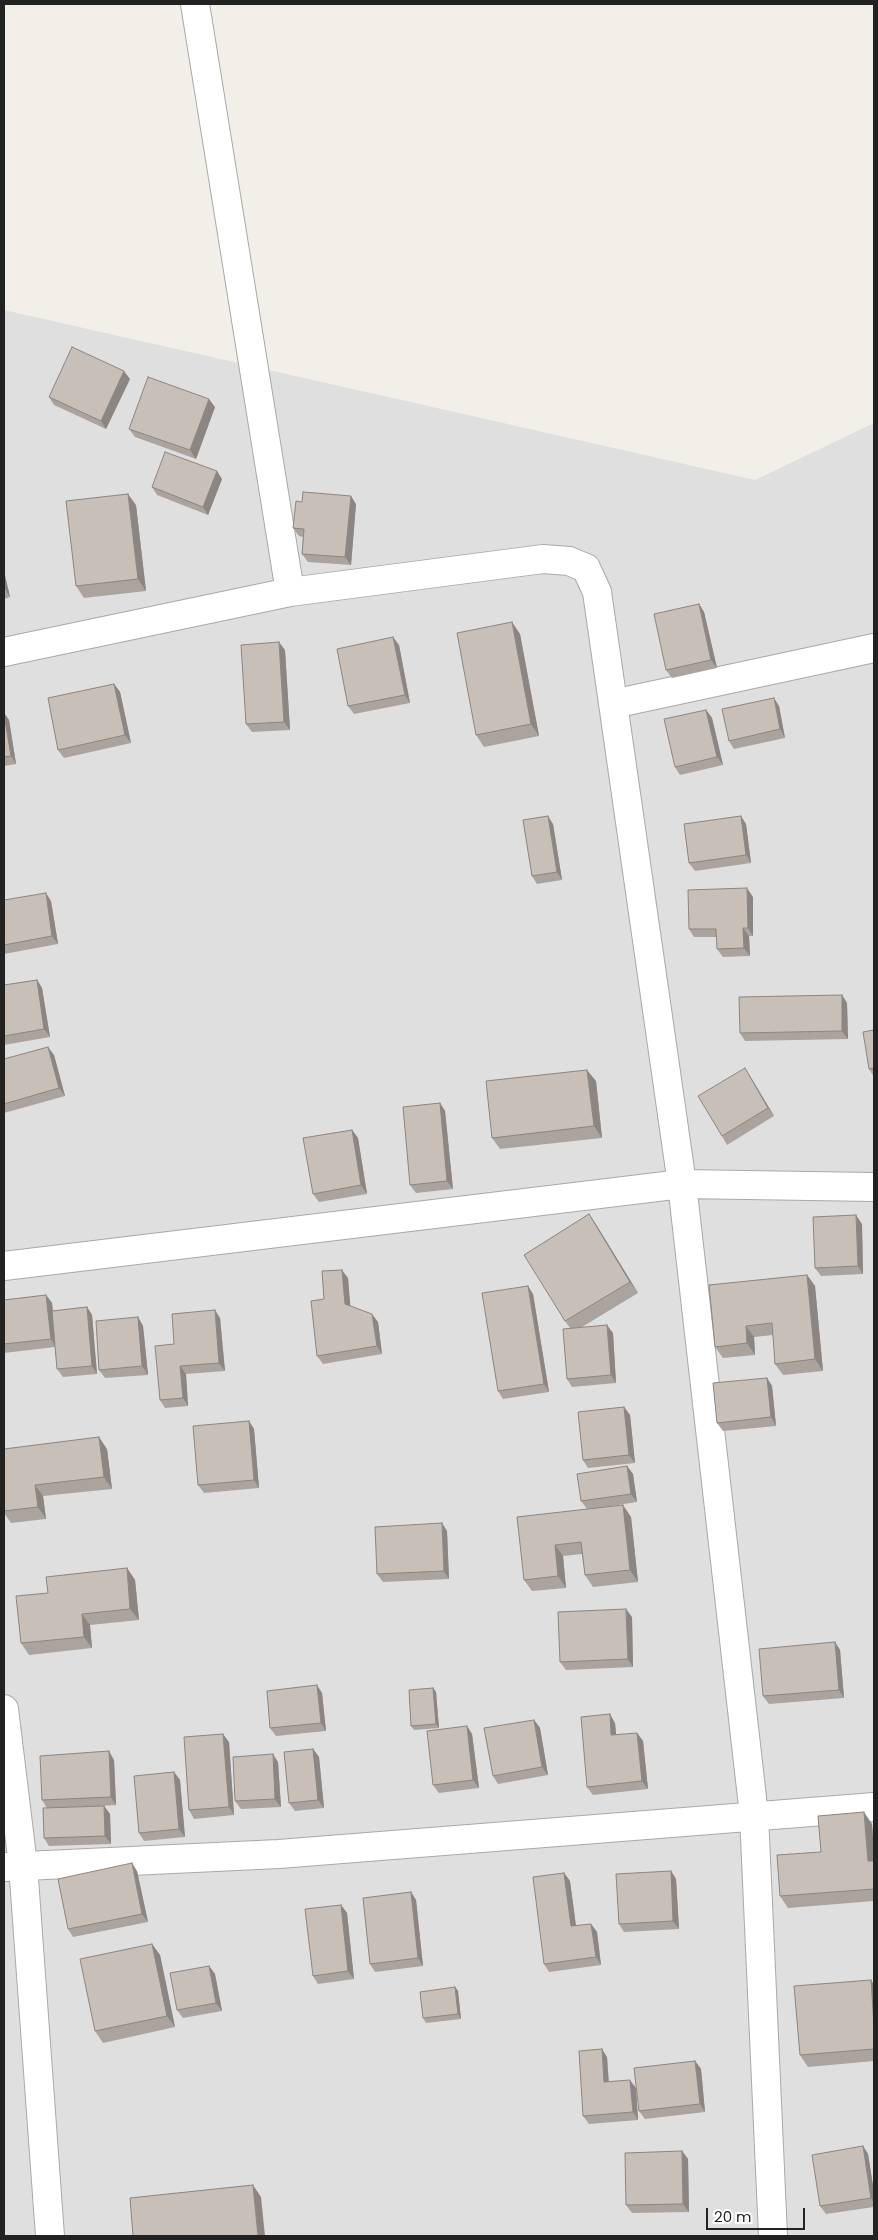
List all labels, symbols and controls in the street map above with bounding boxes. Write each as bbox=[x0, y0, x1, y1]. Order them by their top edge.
scale bar bbox=[708, 2198, 807, 2230]
text: 20 m bbox=[714, 2206, 752, 2227]

